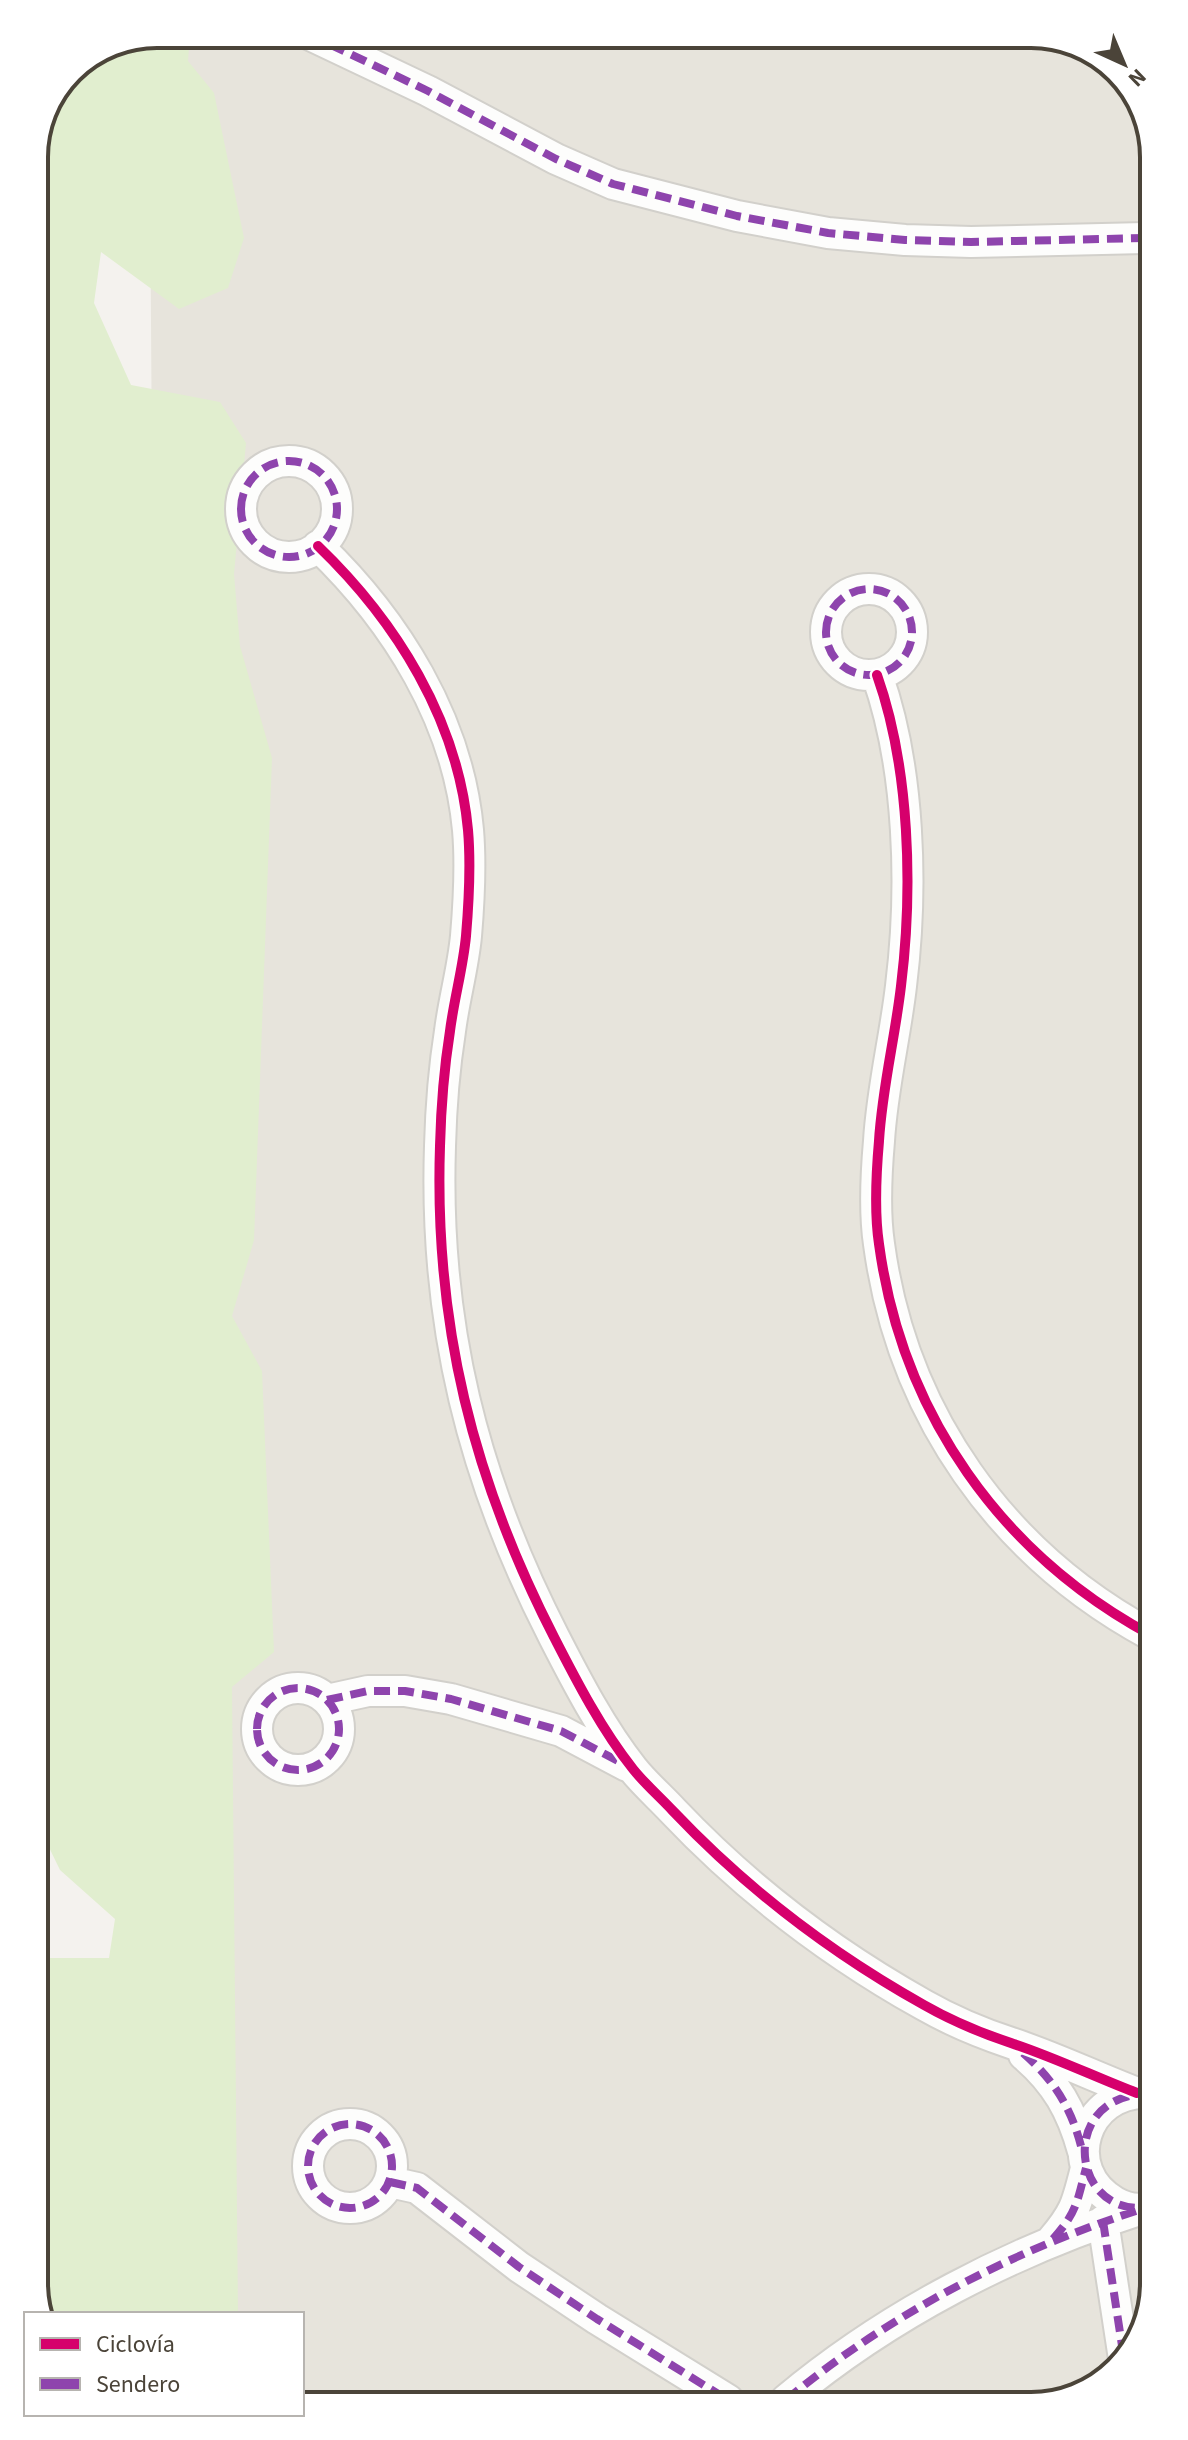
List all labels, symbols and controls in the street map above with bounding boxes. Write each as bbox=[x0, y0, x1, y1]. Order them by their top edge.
north arrow bbox=[1084, 24, 1164, 104]
text: N bbox=[1121, 61, 1154, 94]
legend bbox=[24, 2312, 304, 2416]
text: Ciclovía bbox=[96, 2327, 175, 2362]
text: Sendero bbox=[96, 2367, 180, 2402]

